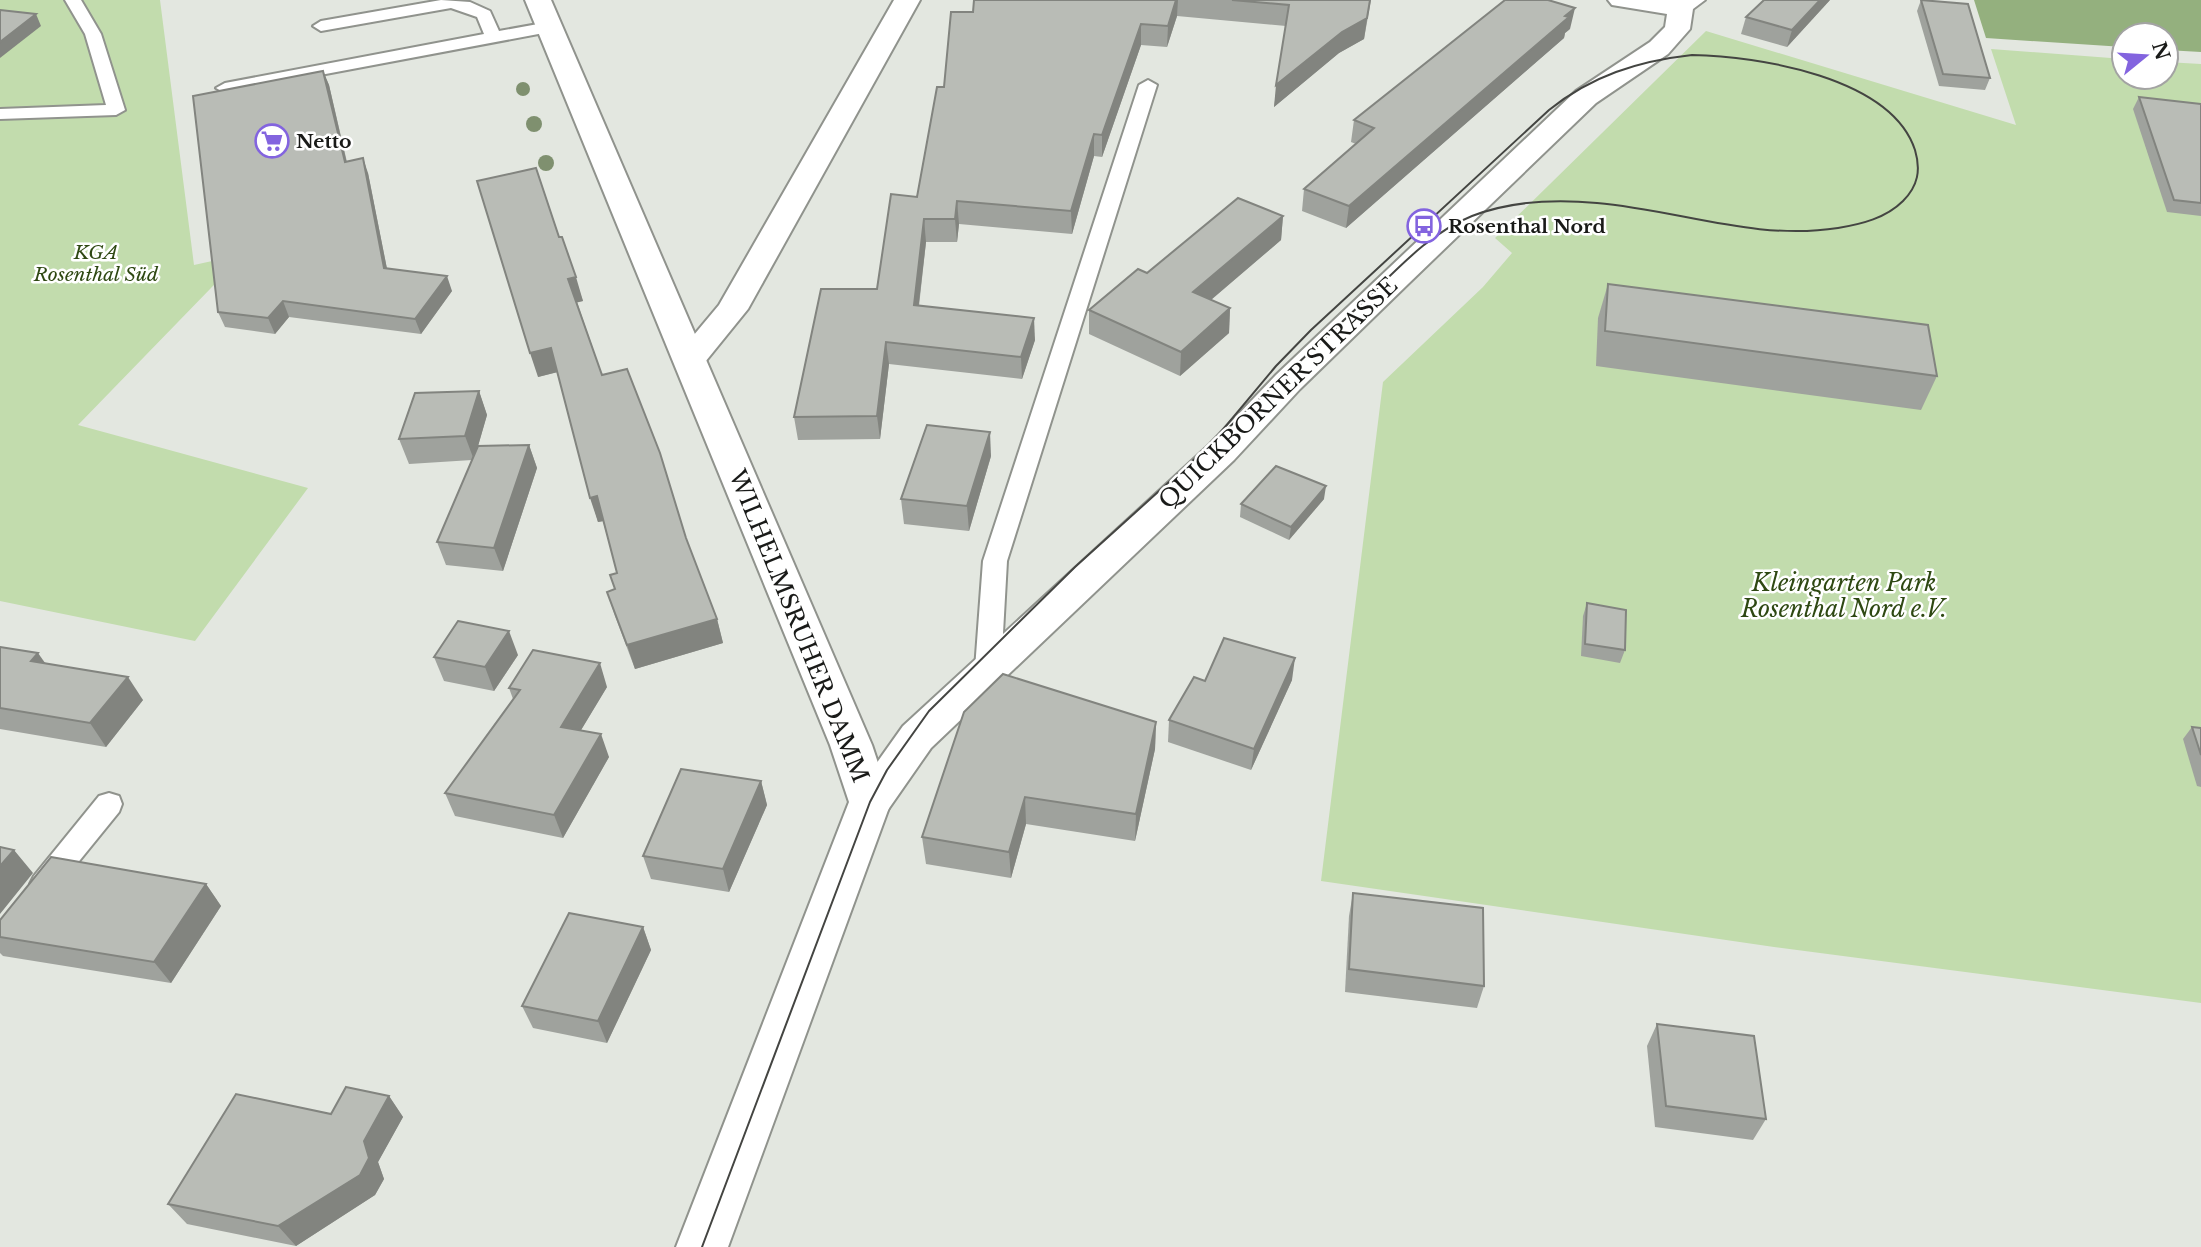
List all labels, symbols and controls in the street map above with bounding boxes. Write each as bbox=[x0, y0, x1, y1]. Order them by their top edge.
north arrow bbox=[2110, 21, 2180, 91]
text: N bbox=[2147, 39, 2174, 63]
supermarket icon: Netto bbox=[253, 122, 291, 160]
place label: Netto bbox=[296, 130, 352, 153]
bus stop icon: Rosenthal Nord bbox=[1405, 207, 1443, 245]
place label: Rosenthal Nord bbox=[1448, 215, 1606, 238]
park label: KGA Rosenthal Süd bbox=[33, 241, 159, 286]
street label: QUICKBORNER STRASSE bbox=[1153, 271, 1403, 515]
street label: WILHELMSRUHER DAMM bbox=[723, 465, 875, 786]
park label: Kleingarten Park Rosenthal Nord e.V. bbox=[1740, 569, 1947, 623]

